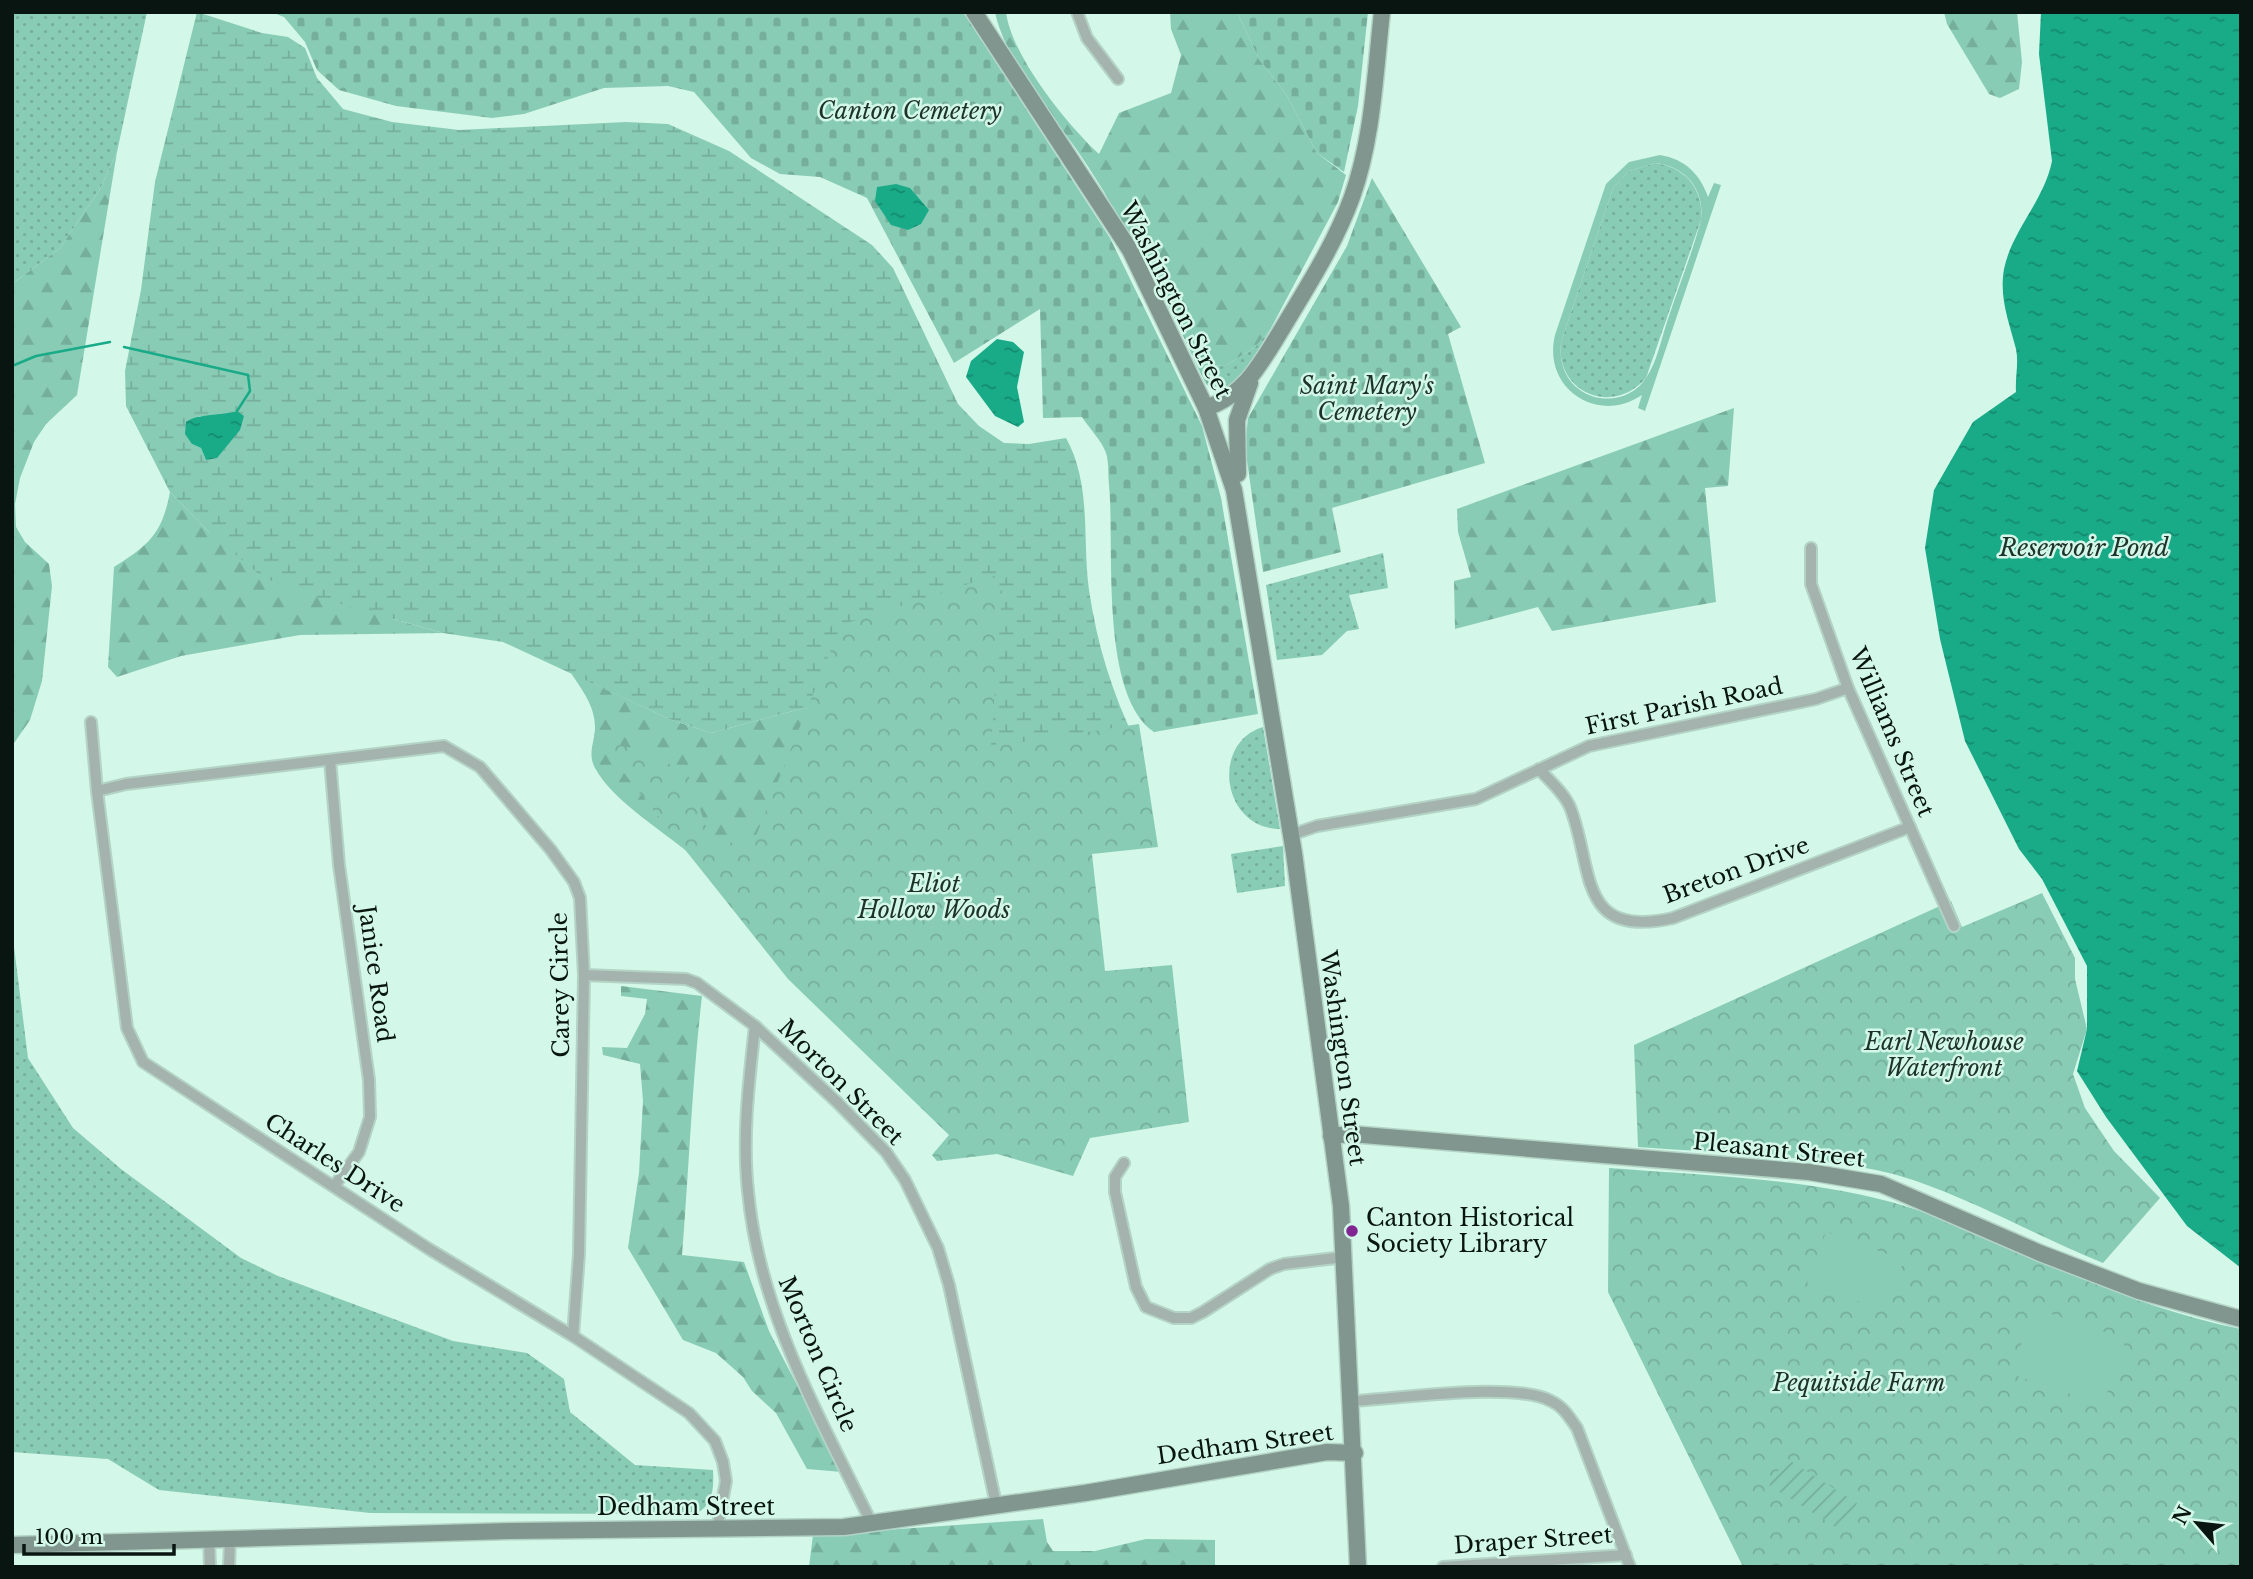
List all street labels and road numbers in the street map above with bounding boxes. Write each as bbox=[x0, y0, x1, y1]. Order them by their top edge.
street label: Washington Street bbox=[1114, 196, 1238, 403]
street label: Williams Street bbox=[1843, 642, 1940, 821]
street label: First Parish Road bbox=[1583, 671, 1785, 741]
street label: Breton Drive bbox=[1659, 831, 1813, 909]
street label: Janice Road bbox=[352, 901, 399, 1044]
street label: Carey Circle bbox=[545, 912, 575, 1058]
street label: Washington Street bbox=[1314, 948, 1372, 1168]
street label: Morton Street bbox=[772, 1013, 910, 1151]
street label: Charles Drive bbox=[260, 1107, 410, 1219]
street label: Pleasant Street bbox=[1692, 1127, 1867, 1173]
street label: Morton Circle bbox=[773, 1272, 863, 1436]
street label: Dedham Street bbox=[1155, 1418, 1335, 1470]
street label: Dedham Street bbox=[597, 1493, 775, 1521]
street label: Draper Street bbox=[1453, 1520, 1614, 1560]

